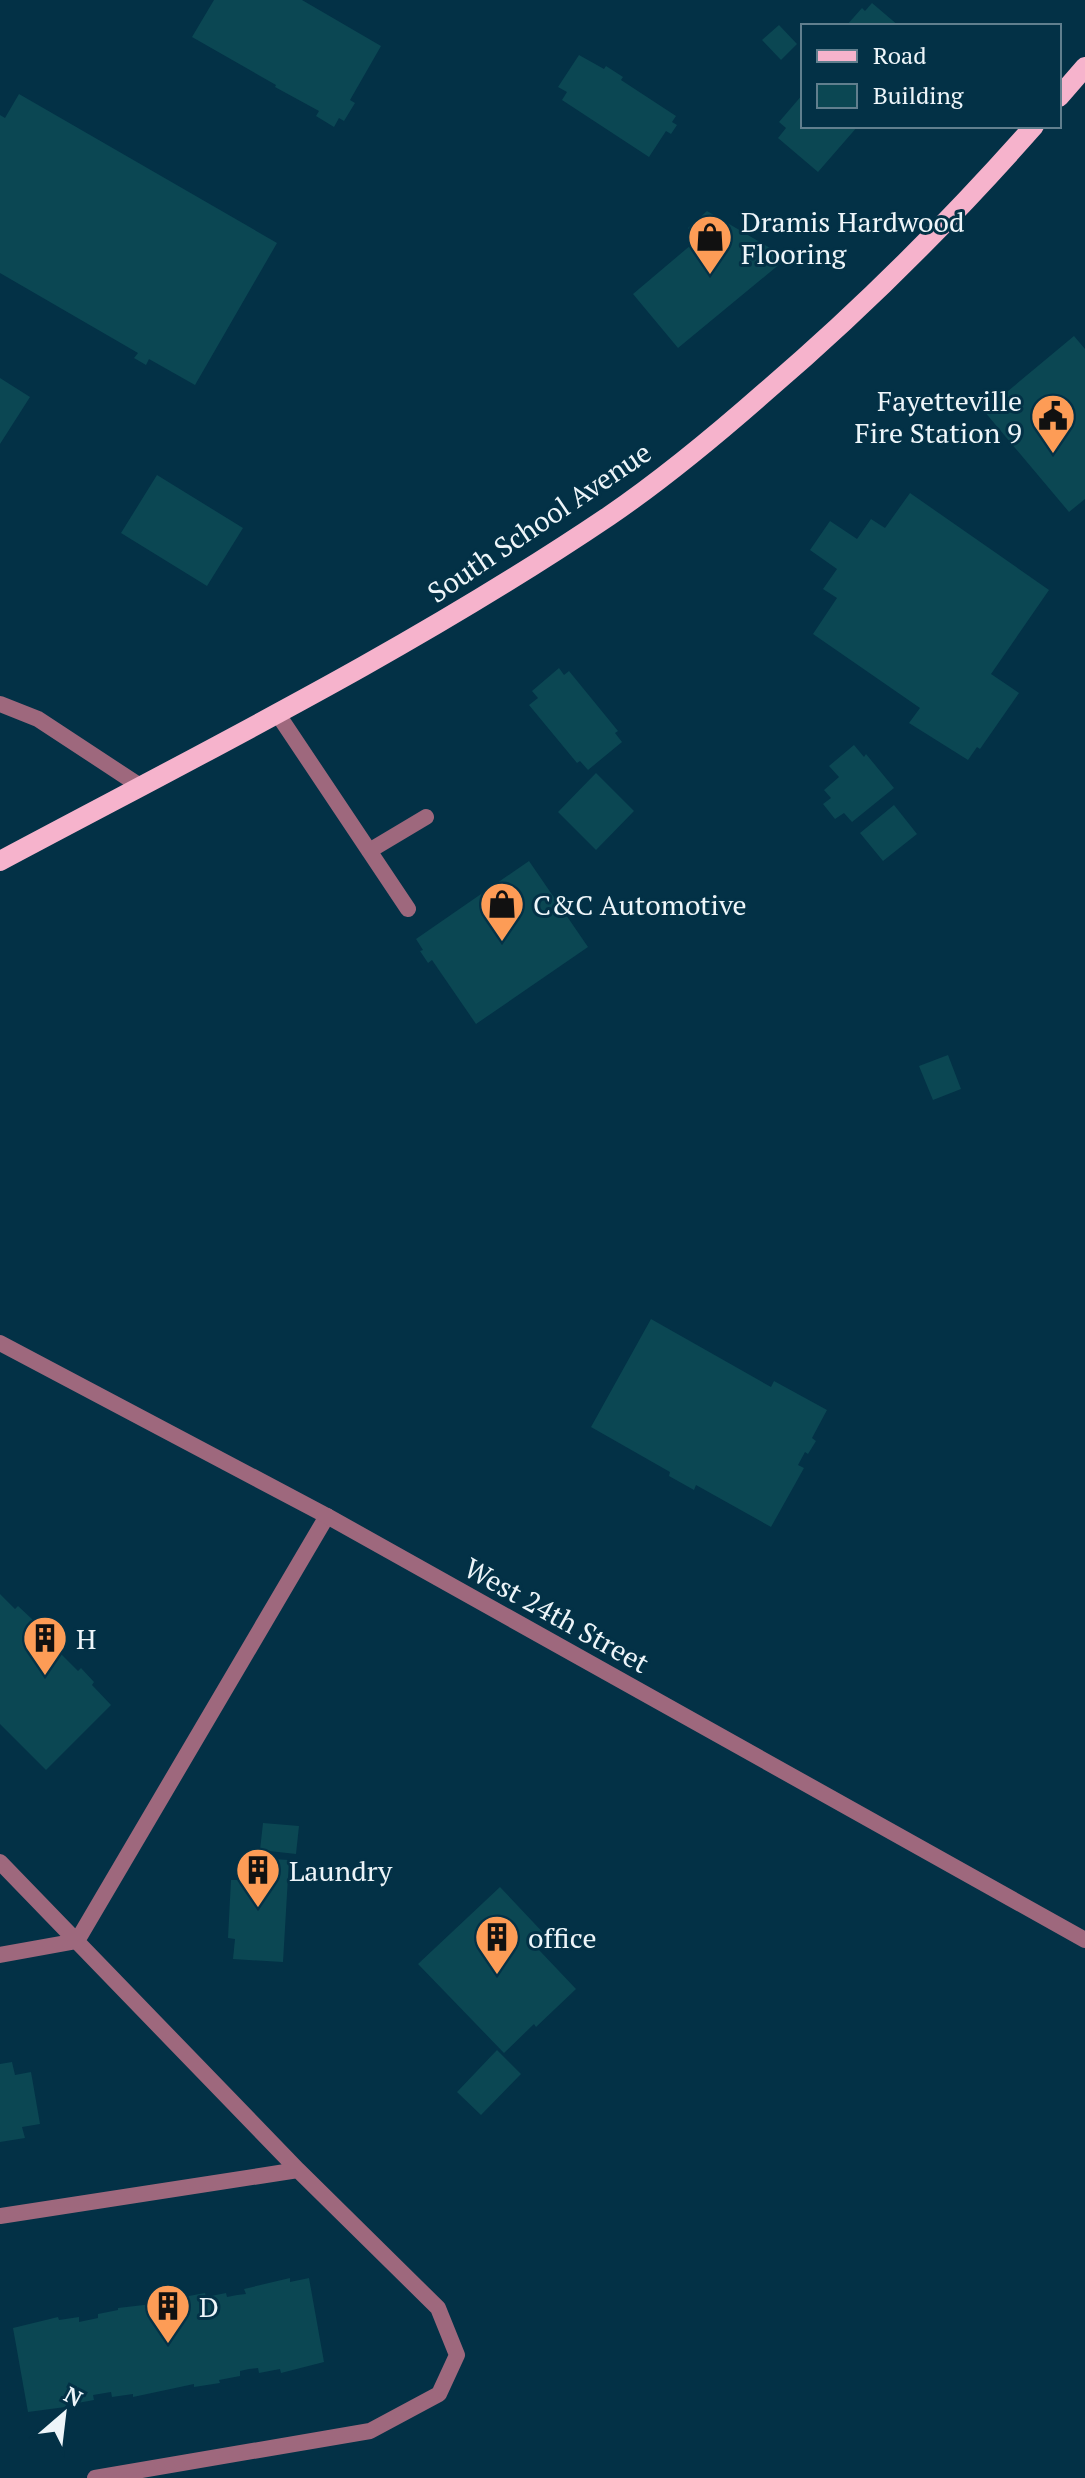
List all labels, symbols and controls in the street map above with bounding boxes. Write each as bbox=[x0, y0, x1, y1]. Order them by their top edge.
legend bbox=[801, 24, 1061, 128]
text: Road bbox=[873, 39, 927, 71]
text: Building bbox=[873, 79, 964, 111]
place label: Dramis Hardwood Flooring bbox=[741, 203, 965, 272]
shop icon: Dramis Hardwood Flooring bbox=[686, 213, 734, 276]
place label: Fayetteville Fire Station 9 bbox=[855, 382, 1022, 451]
public building icon: Fayetteville Fire Station 9 bbox=[1029, 392, 1077, 455]
street label: South School Avenue bbox=[420, 433, 658, 611]
shop icon: C&C Automotive bbox=[478, 880, 526, 943]
place label: C&C Automotive bbox=[533, 886, 747, 923]
street label: West 24th Street bbox=[458, 1549, 657, 1681]
building icon: H bbox=[21, 1614, 69, 1677]
place label: H bbox=[76, 1620, 96, 1657]
building icon: Laundry bbox=[234, 1846, 282, 1909]
place label: Laundry bbox=[289, 1852, 393, 1889]
building icon: office bbox=[473, 1913, 521, 1976]
place label: office bbox=[528, 1919, 597, 1956]
building icon: D bbox=[144, 2282, 192, 2345]
place label: D bbox=[199, 2288, 219, 2325]
north arrow bbox=[24, 2374, 104, 2454]
text: N bbox=[59, 2379, 88, 2413]

